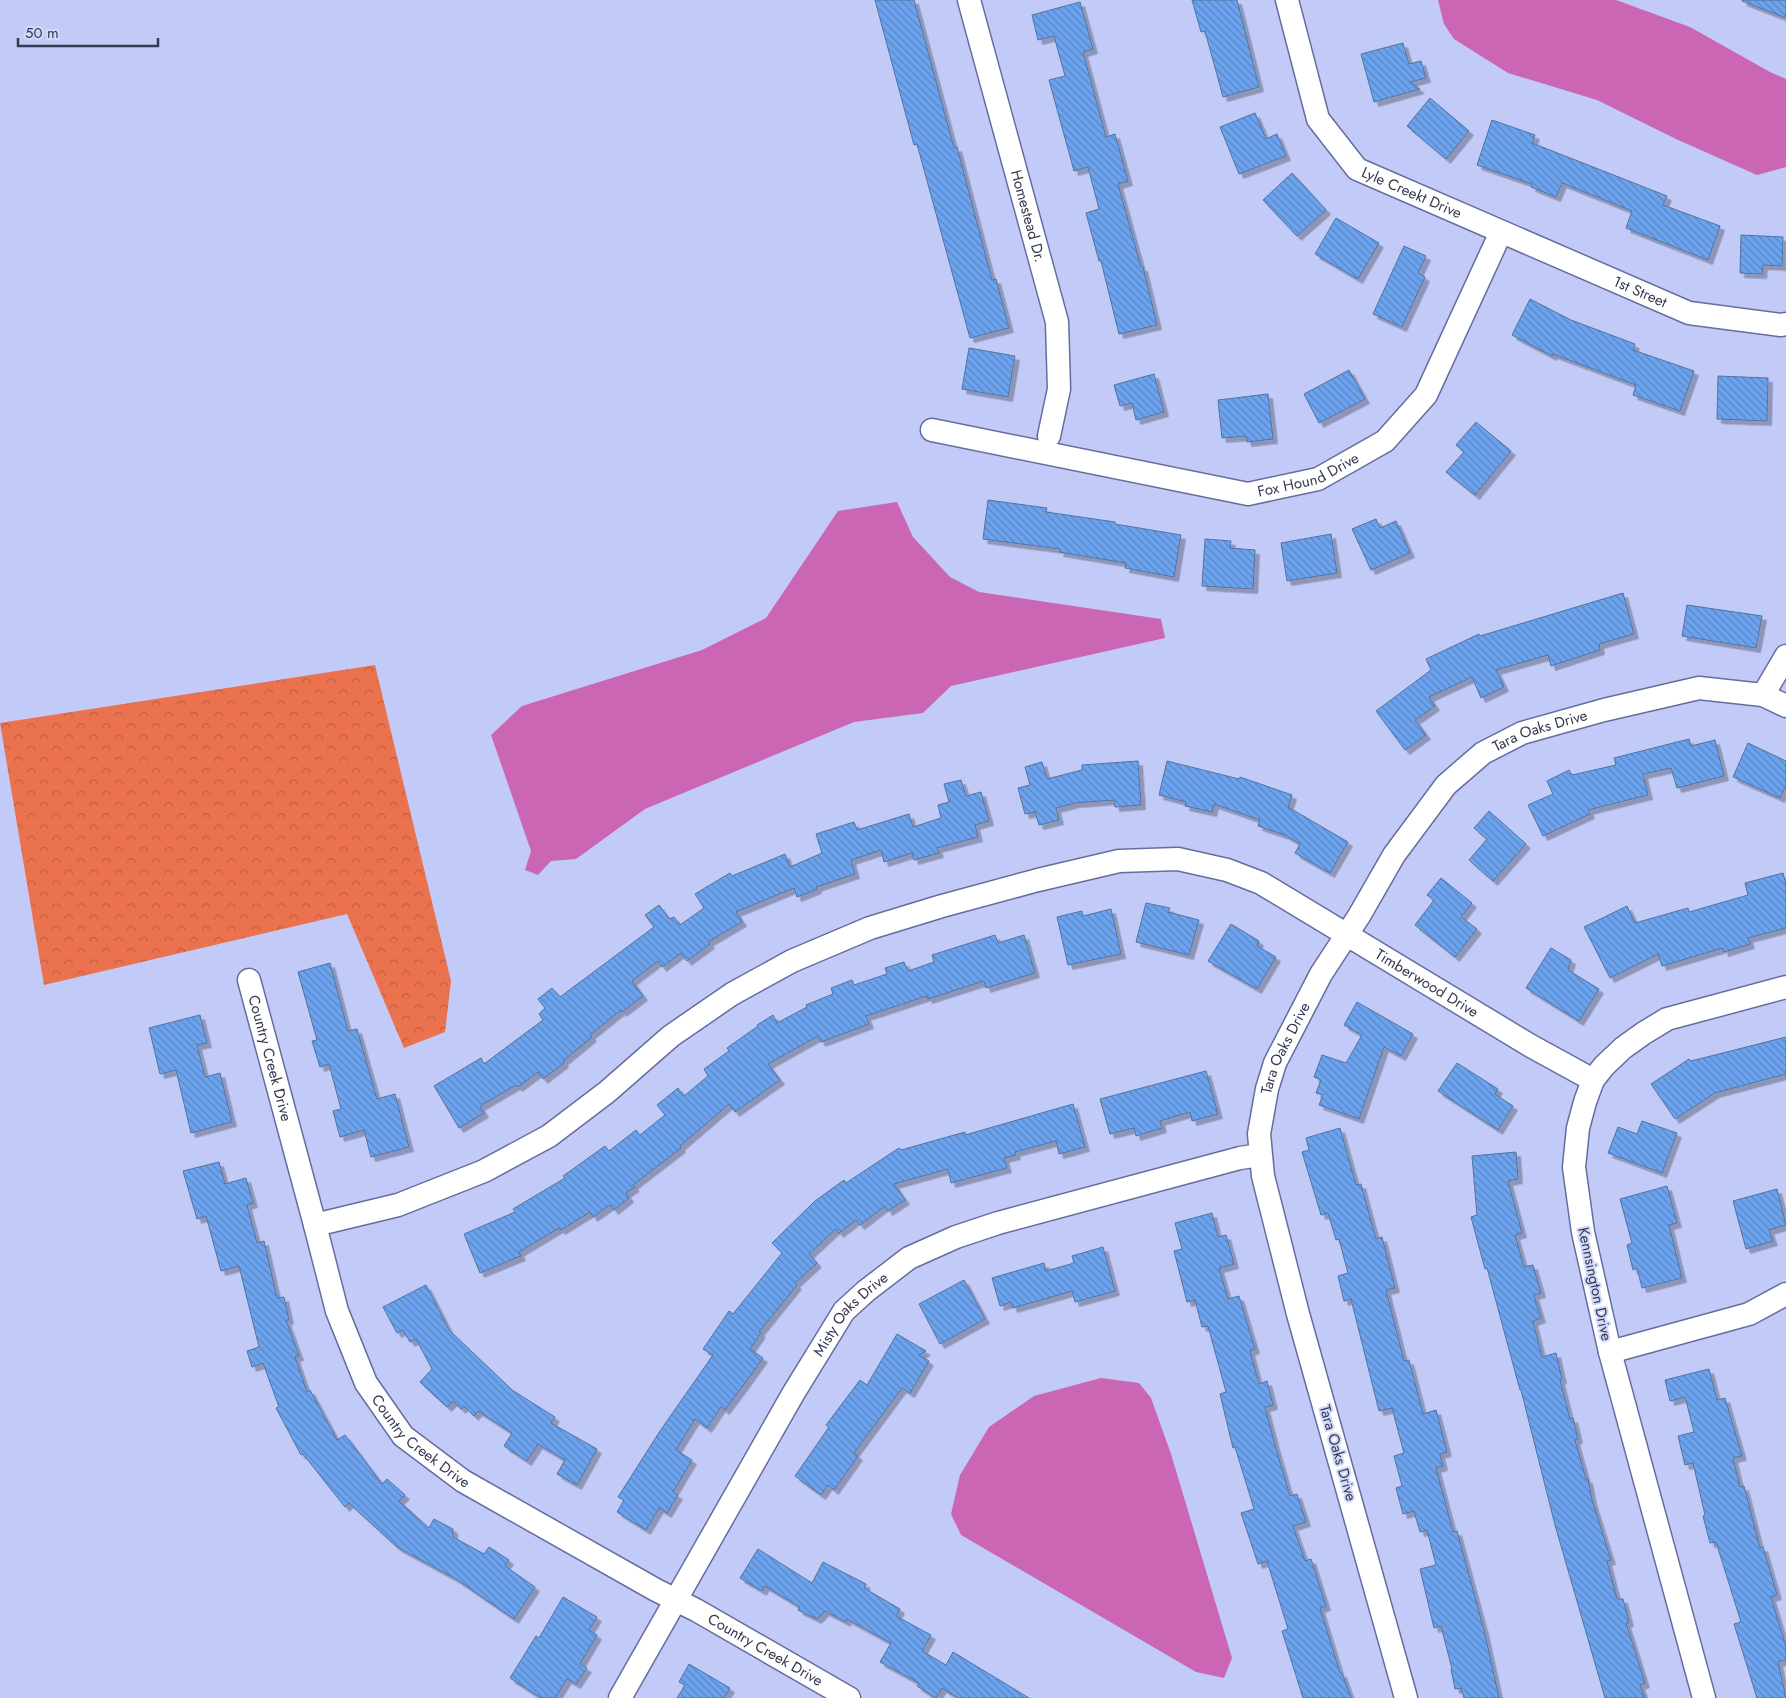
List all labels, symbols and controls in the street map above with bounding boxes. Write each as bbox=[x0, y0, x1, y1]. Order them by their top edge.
scale bar bbox=[18, 15, 158, 47]
text: 50 m bbox=[25, 22, 59, 44]
street label: Lyle Creekt Drive bbox=[1358, 161, 1465, 224]
street label: Homestead Dr. bbox=[1005, 167, 1051, 265]
street label: 1st Street bbox=[1610, 270, 1671, 313]
street label: Fox Hound Drive bbox=[1256, 447, 1363, 503]
street label: Tara Oaks Drive bbox=[1489, 704, 1590, 757]
street label: Timberwood Drive bbox=[1371, 943, 1483, 1023]
street label: Country Creek Drive bbox=[243, 993, 298, 1124]
street label: Tara Oaks Drive bbox=[1255, 998, 1316, 1096]
street label: Kennsington Drive bbox=[1572, 1225, 1618, 1343]
street label: Misty Oaks Drive bbox=[808, 1267, 893, 1361]
street label: Country Creek Drive bbox=[366, 1390, 474, 1494]
street label: Tara Oaks Drive bbox=[1314, 1402, 1362, 1504]
street label: Country Creek Drive bbox=[703, 1608, 827, 1692]

